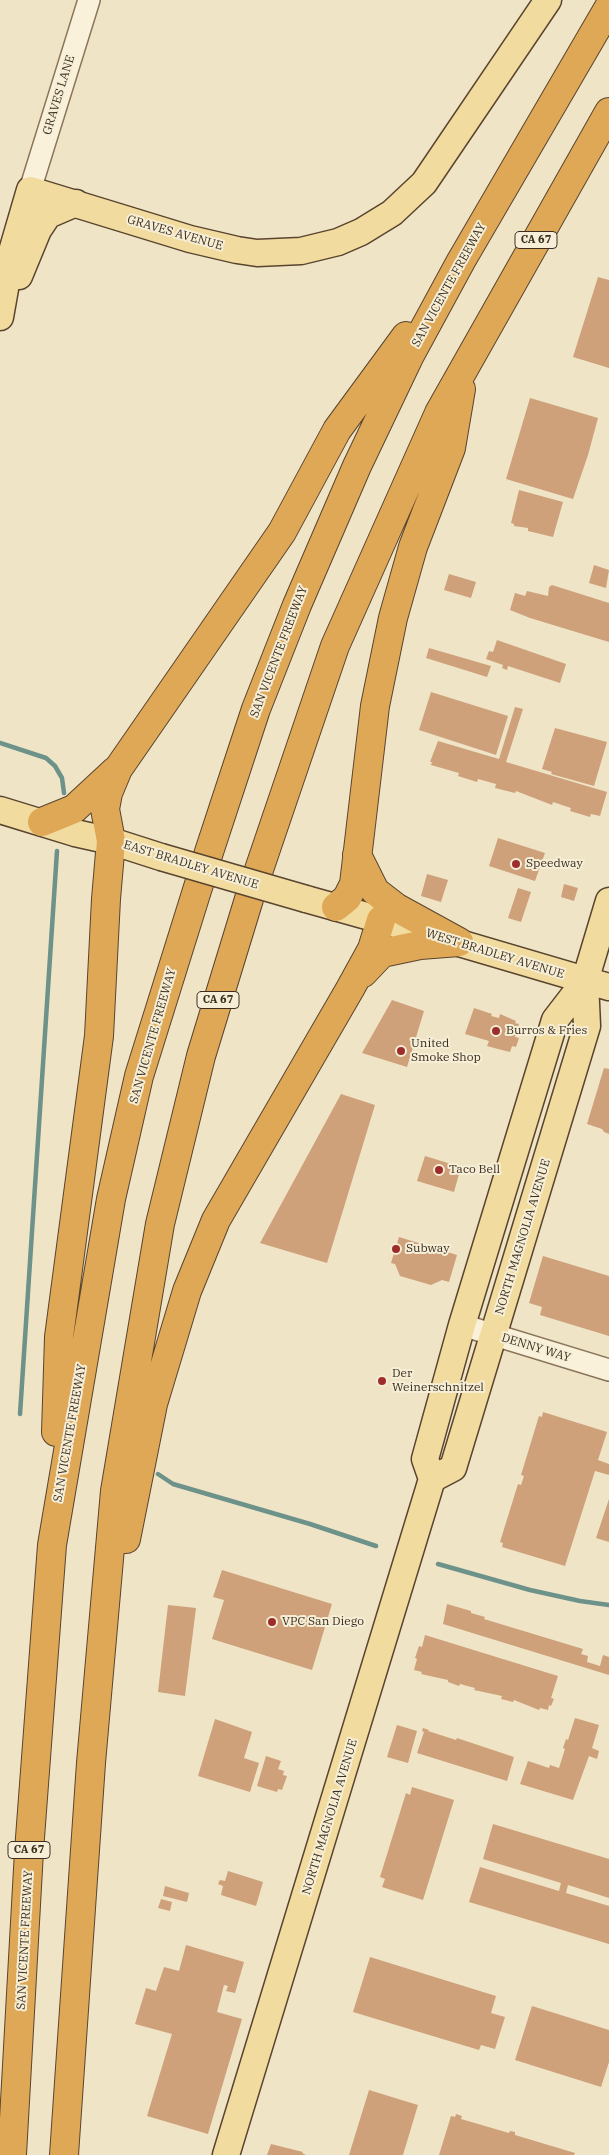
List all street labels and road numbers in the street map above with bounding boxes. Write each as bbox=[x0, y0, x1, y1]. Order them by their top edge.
street label: GRAVES LANE bbox=[40, 53, 78, 137]
street label: GRAVES AVENUE bbox=[125, 212, 225, 254]
street label: SAN VICENTE FREEWAY bbox=[409, 220, 489, 350]
road number: CA 67 bbox=[515, 232, 557, 248]
street label: SAN VICENTE FREEWAY bbox=[247, 584, 311, 720]
street label: EAST BRADLEY AVENUE bbox=[122, 838, 260, 892]
street label: WEST BRADLEY AVENUE bbox=[424, 926, 566, 982]
street label: SAN VICENTE FREEWAY bbox=[127, 967, 179, 1105]
road number: CA 67 bbox=[197, 992, 239, 1008]
street label: NORTH MAGNOLIA AVENUE bbox=[492, 1157, 554, 1317]
street label: DENNY WAY bbox=[500, 1331, 572, 1365]
street label: SAN VICENTE FREEWAY bbox=[51, 1363, 89, 1503]
street label: NORTH MAGNOLIA AVENUE bbox=[299, 1737, 361, 1897]
road number: CA 67 bbox=[8, 1842, 50, 1858]
street label: SAN VICENTE FREEWAY bbox=[14, 1870, 36, 2010]

